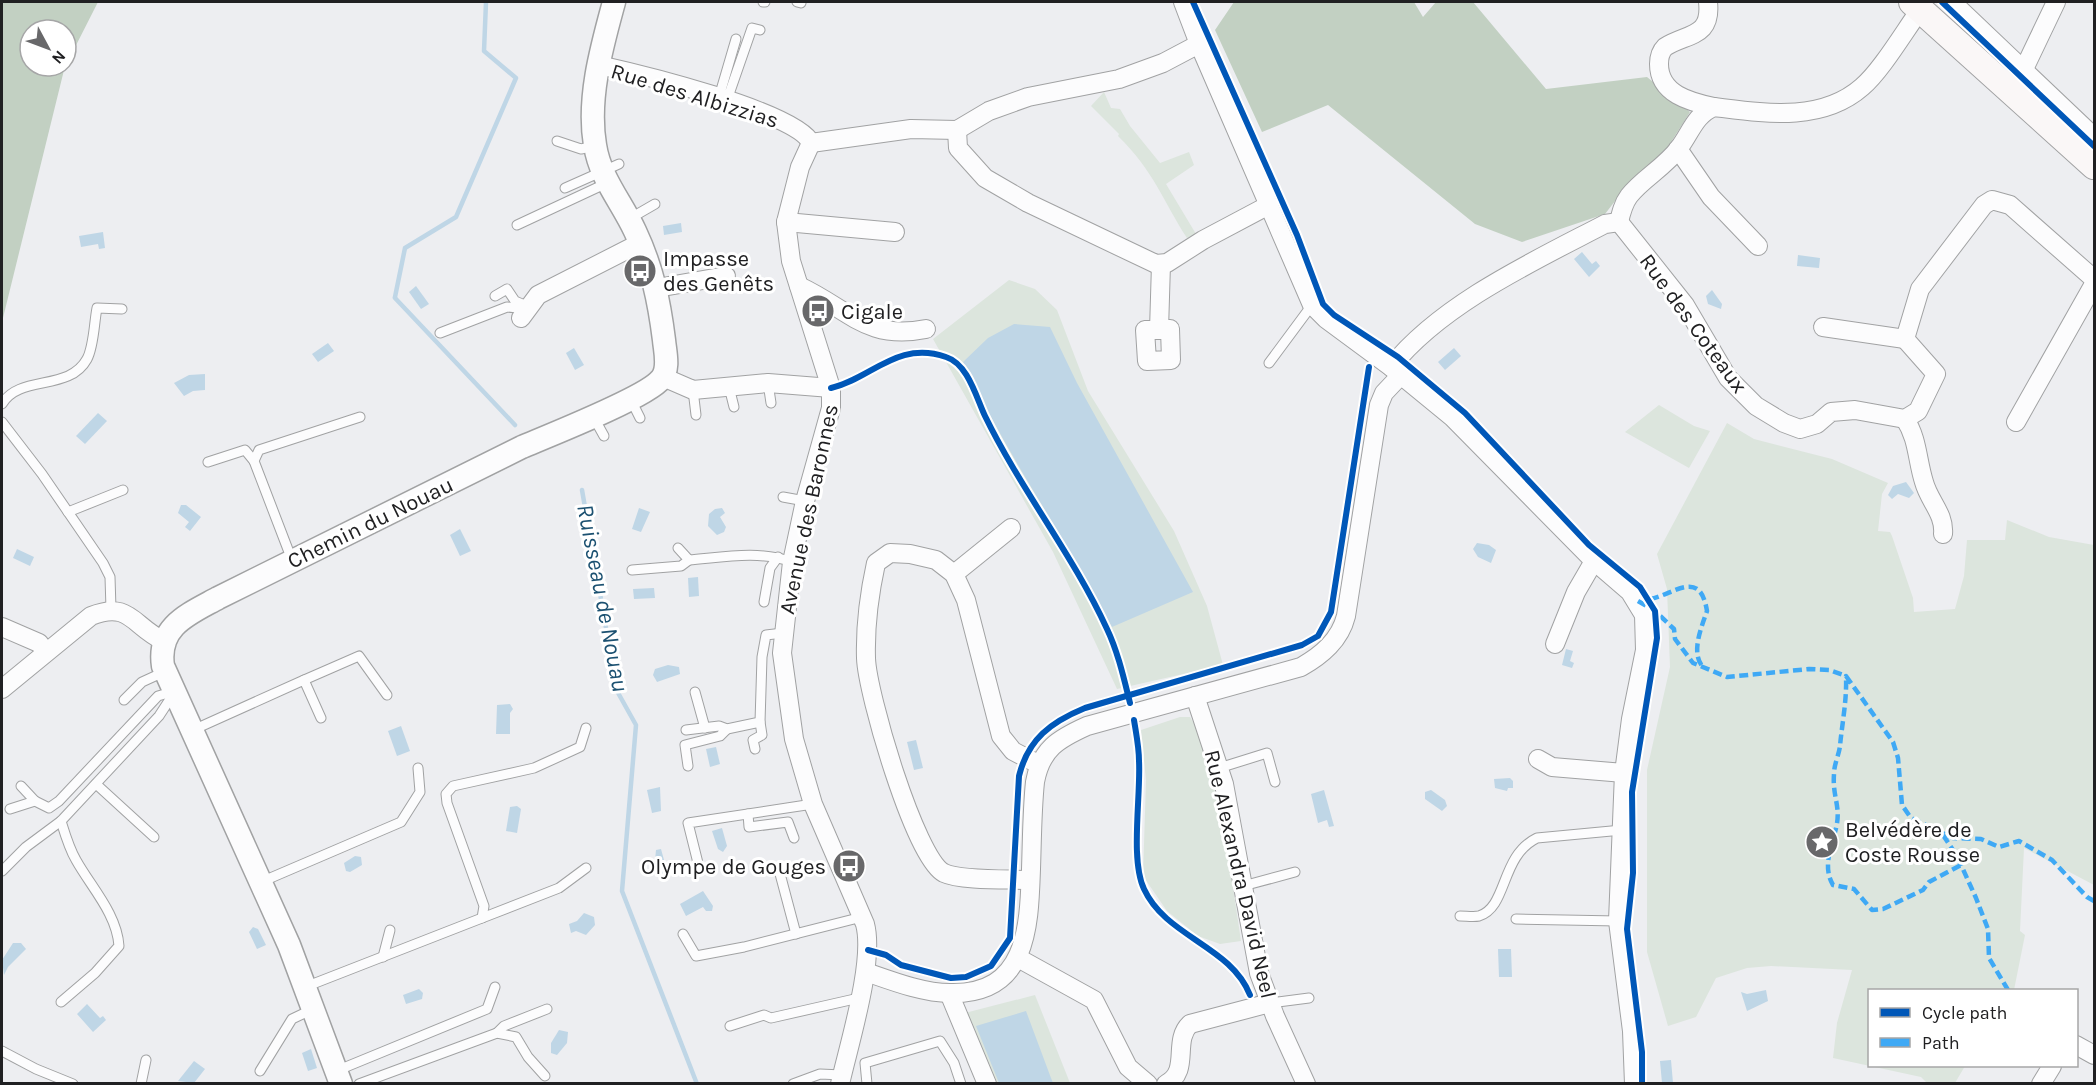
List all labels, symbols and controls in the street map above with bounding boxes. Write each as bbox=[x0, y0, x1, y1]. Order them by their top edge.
north arrow bbox=[18, 18, 78, 78]
text: N bbox=[48, 47, 70, 68]
street label: Rue des Albizzias bbox=[608, 58, 782, 134]
place label: Impasse des Genêts bbox=[663, 246, 774, 297]
street label: Rue des Coteaux bbox=[1634, 249, 1753, 398]
bus stop icon: Impasse des Genêts bbox=[622, 253, 658, 289]
bus stop icon: Cigale bbox=[800, 293, 836, 329]
place label: Cigale bbox=[841, 299, 903, 325]
street label: Avenue des Baronnes bbox=[774, 402, 844, 617]
street label: Chemin du Nouau bbox=[283, 472, 458, 574]
water label: Ruisseau de Nouau bbox=[571, 502, 635, 694]
street label: Rue Alexandra David Neel bbox=[1199, 747, 1281, 1001]
place label: Belvédère de Coste Rousse bbox=[1845, 817, 1980, 868]
place icon: Belvédère de Coste Rousse bbox=[1804, 824, 1840, 860]
bus stop icon: Olympe de Gouges bbox=[831, 848, 867, 884]
place label: Olympe de Gouges bbox=[641, 854, 826, 880]
legend bbox=[1868, 989, 2078, 1067]
text: Cycle path bbox=[1922, 1002, 2007, 1024]
text: Path bbox=[1922, 1032, 1960, 1054]

